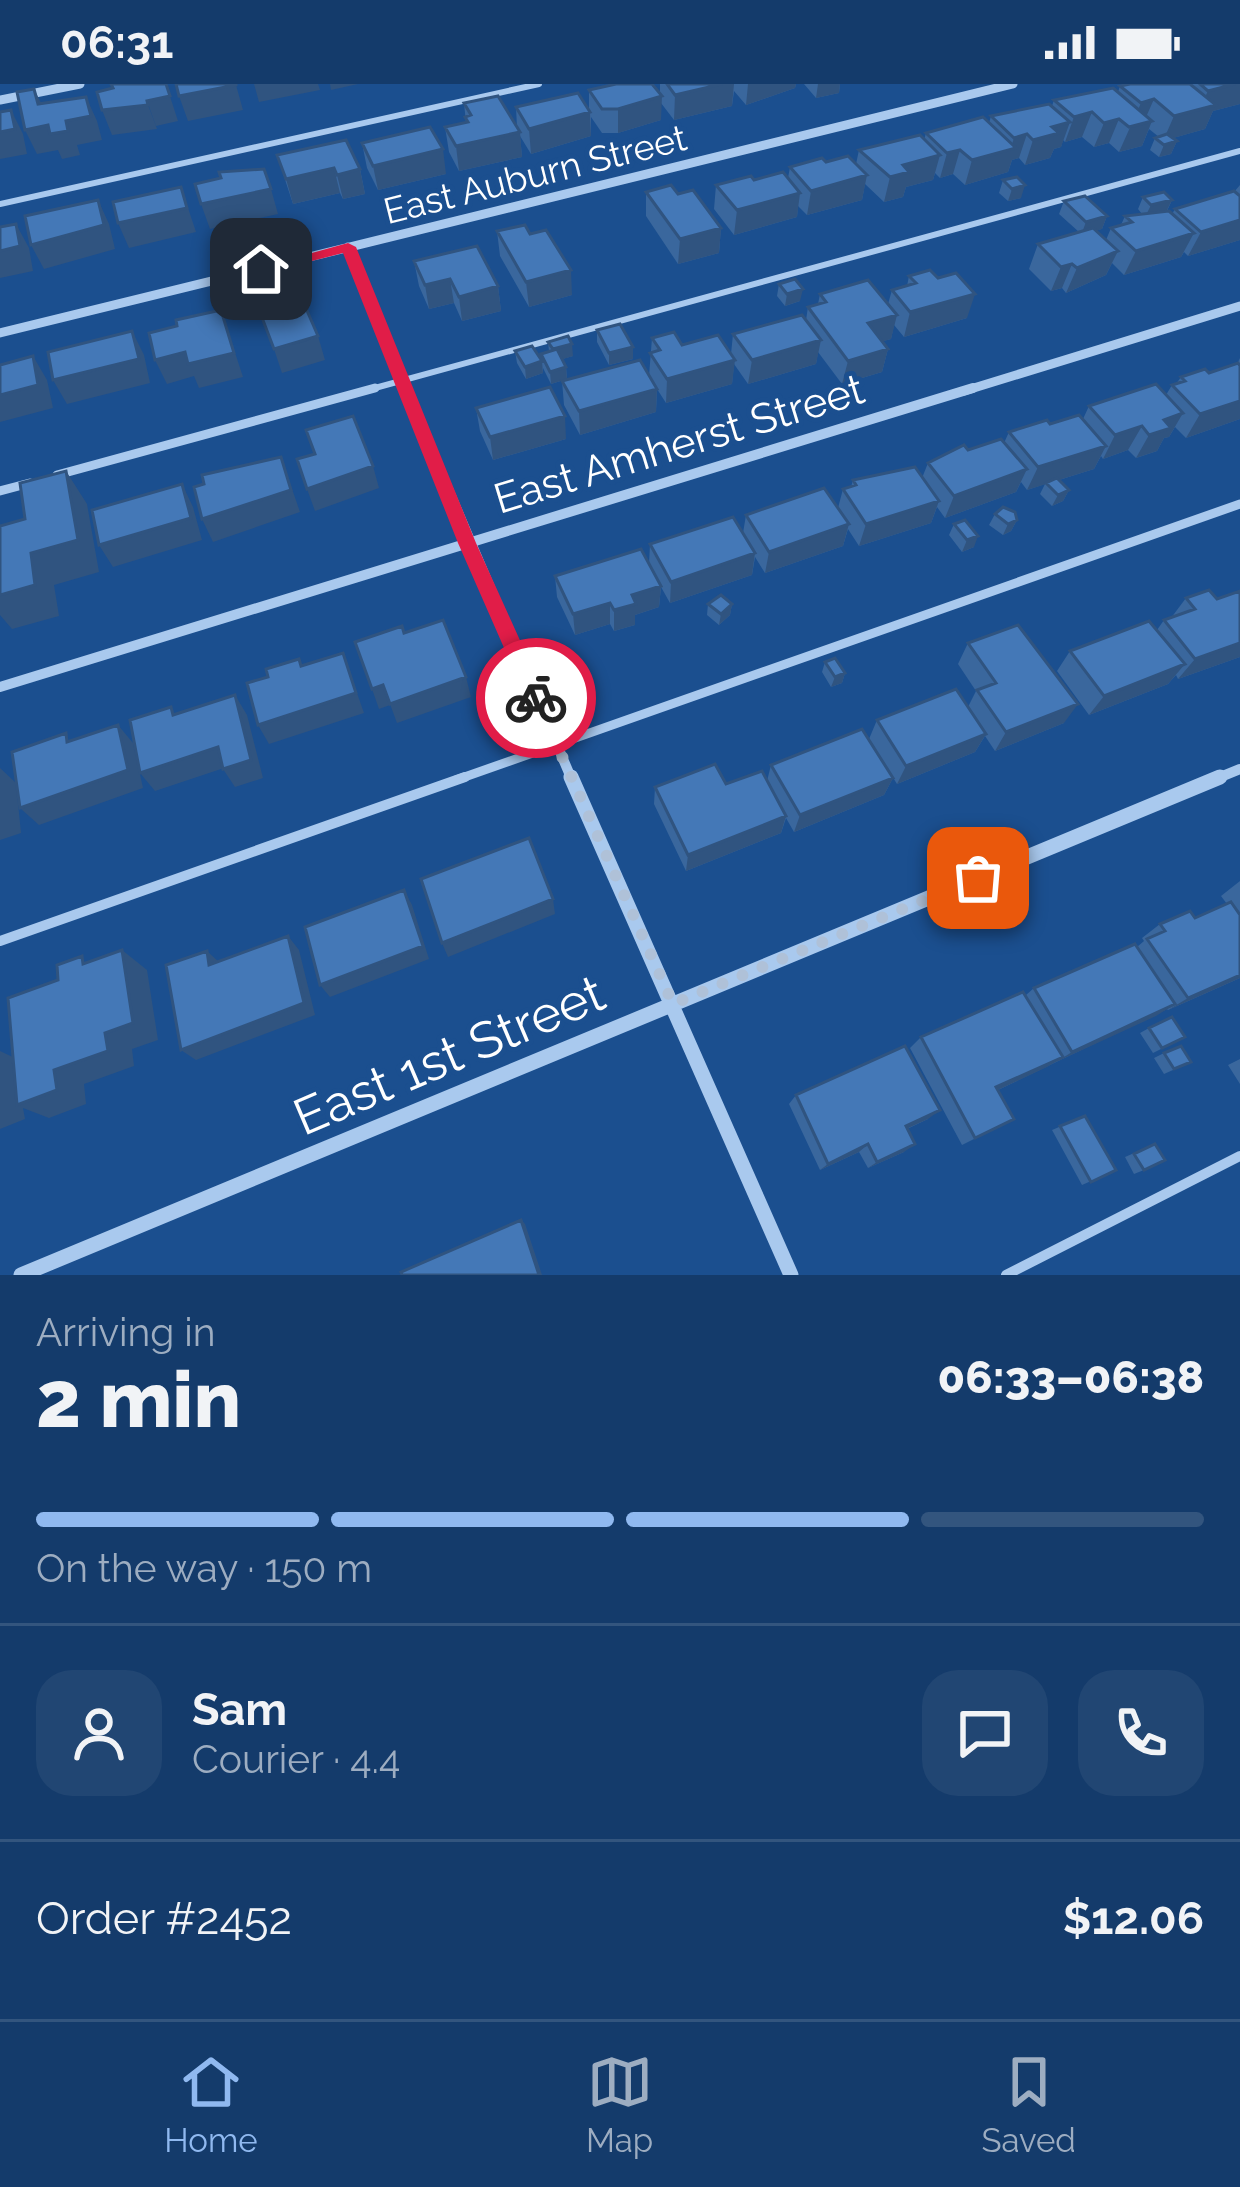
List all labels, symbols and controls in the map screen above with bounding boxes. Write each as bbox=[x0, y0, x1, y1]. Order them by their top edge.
text: 06:31 bbox=[60, 16, 173, 69]
street label: East Auburn Street bbox=[379, 116, 691, 232]
pin bbox=[210, 218, 312, 320]
icon: home bbox=[228, 236, 294, 302]
street label: East Amherst Street bbox=[488, 364, 870, 524]
courier bbox=[476, 638, 596, 758]
icon: bike bbox=[503, 665, 569, 731]
pin bbox=[927, 827, 1029, 929]
icon: bag bbox=[945, 845, 1011, 911]
street label: East 1st Street bbox=[285, 963, 613, 1147]
text: Arriving in bbox=[36, 1309, 216, 1355]
text: 06:33–06:38 bbox=[938, 1351, 1204, 1404]
text: 2 min bbox=[36, 1354, 241, 1445]
text: On the way · 150 m bbox=[36, 1545, 372, 1591]
button: person bbox=[36, 1670, 162, 1796]
button: chat bbox=[922, 1670, 1048, 1796]
button: phone bbox=[1078, 1670, 1204, 1796]
text: Sam bbox=[192, 1683, 287, 1736]
text: Courier · 4.4 bbox=[192, 1736, 400, 1782]
text: Order #2452 bbox=[36, 1892, 292, 1945]
text: $12.06 bbox=[1063, 1892, 1204, 1945]
tab: Home bbox=[164, 2049, 258, 2160]
tab: Map bbox=[586, 2049, 653, 2160]
tab: Saved bbox=[981, 2049, 1076, 2160]

